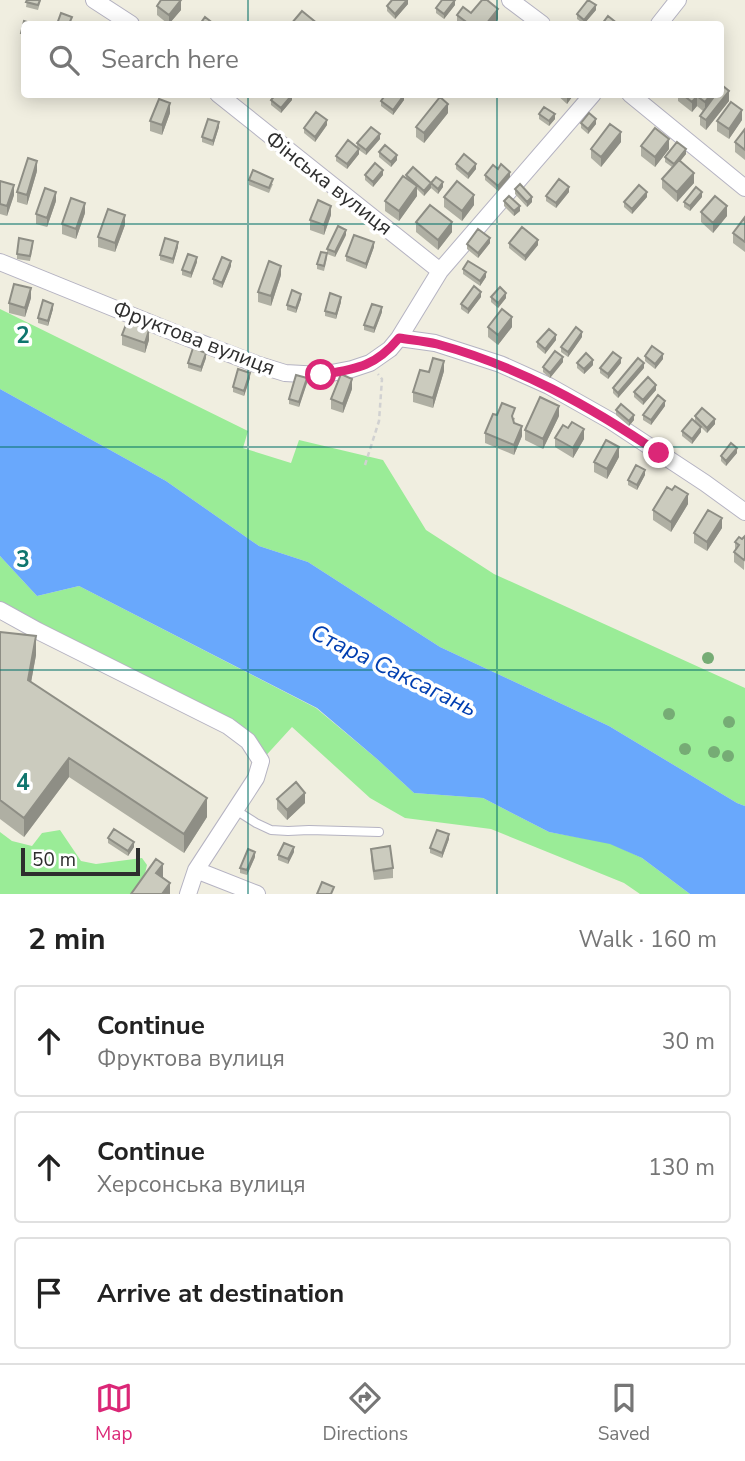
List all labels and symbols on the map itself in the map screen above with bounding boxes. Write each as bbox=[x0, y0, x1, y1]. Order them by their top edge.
street label: Фінська вулиця bbox=[260, 125, 398, 241]
street label: Фруктова вулиця bbox=[109, 294, 279, 382]
text: 2 bbox=[16, 320, 30, 351]
route start bbox=[305, 359, 336, 390]
route end bbox=[643, 437, 674, 468]
text: 3 bbox=[16, 544, 30, 575]
water label: Стара Саксагань bbox=[306, 617, 482, 724]
text: 4 bbox=[16, 767, 30, 798]
scale bar bbox=[21, 845, 140, 877]

